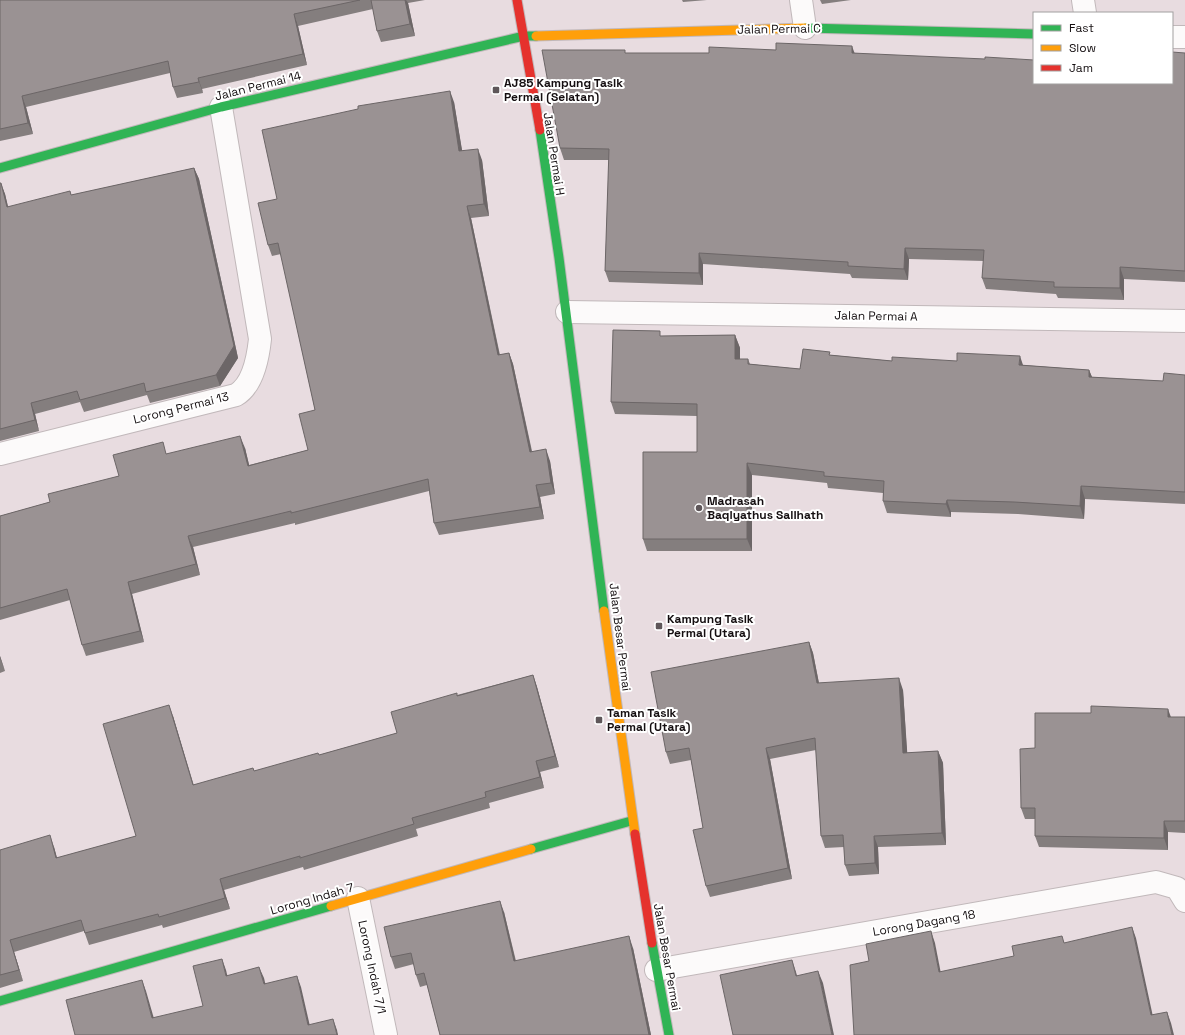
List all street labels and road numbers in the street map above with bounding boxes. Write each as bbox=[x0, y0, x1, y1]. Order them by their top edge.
street label: Jalan Permai C bbox=[737, 20, 821, 38]
street label: Jalan Permai 14 bbox=[213, 67, 303, 104]
street label: Jalan Permai H bbox=[540, 111, 568, 197]
street label: Jalan Permai A bbox=[834, 307, 918, 325]
street label: Lorong Permai 13 bbox=[132, 388, 230, 428]
street label: Jalan Besar Permai bbox=[605, 582, 635, 692]
street label: Lorong Indah 7 bbox=[268, 879, 356, 919]
street label: Jalan Besar Permai bbox=[650, 902, 684, 1012]
street label: Lorong Dagang 18 bbox=[872, 906, 976, 940]
street label: Lorong Indah 7/1 bbox=[354, 919, 390, 1015]

